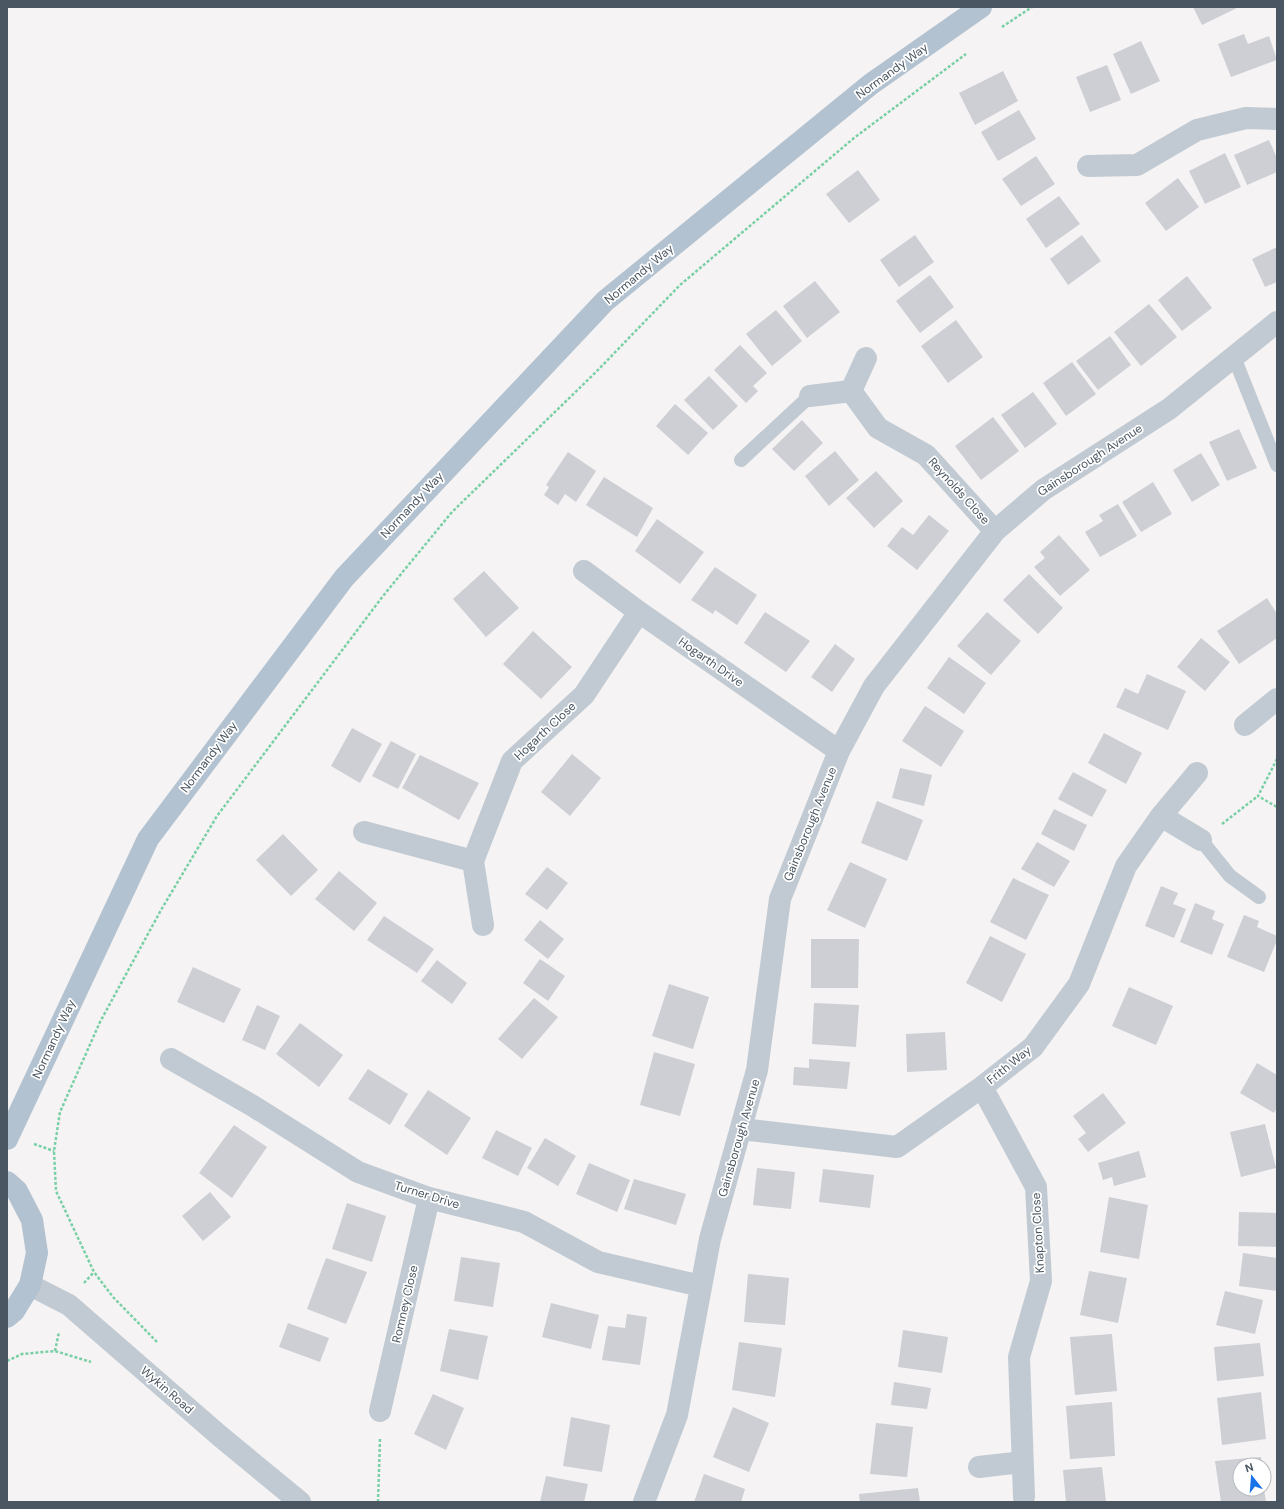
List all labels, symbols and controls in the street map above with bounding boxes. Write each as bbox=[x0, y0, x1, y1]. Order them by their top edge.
street label: Normandy Way bbox=[853, 39, 932, 103]
street label: Normandy Way bbox=[601, 240, 677, 308]
street label: Gainsborough Avenue bbox=[1035, 420, 1146, 500]
street label: Reynolds Close bbox=[925, 454, 993, 528]
street label: Normandy Way bbox=[377, 468, 447, 542]
street label: Hogarth Drive bbox=[675, 634, 747, 690]
street label: Hogarth Close bbox=[511, 698, 579, 764]
street label: Normandy Way bbox=[177, 718, 241, 796]
street label: Gainsborough Avenue bbox=[780, 764, 840, 883]
street label: Normandy Way bbox=[29, 997, 79, 1081]
street label: Frith Way bbox=[984, 1042, 1035, 1088]
street label: Gainsborough Avenue bbox=[715, 1077, 764, 1199]
street label: Turner Drive bbox=[393, 1178, 462, 1213]
street label: Knapton Close bbox=[1028, 1192, 1048, 1274]
street label: Romney Close bbox=[388, 1263, 422, 1344]
street label: Wykin Road bbox=[137, 1363, 197, 1417]
north arrow bbox=[1232, 1457, 1272, 1497]
text: N bbox=[1243, 1460, 1255, 1475]

